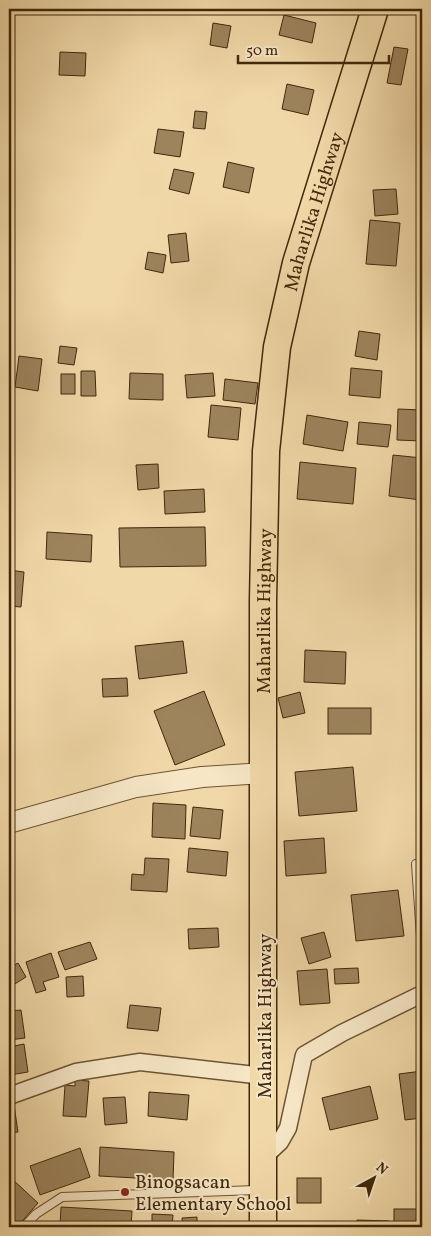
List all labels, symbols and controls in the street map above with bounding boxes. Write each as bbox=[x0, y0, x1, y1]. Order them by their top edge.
scale bar bbox=[238, 32, 390, 64]
text: 50 m bbox=[246, 41, 278, 62]
street label: Maharlika Highway bbox=[279, 129, 351, 294]
street label: Maharlika Highway bbox=[252, 528, 279, 694]
street label: Maharlika Highway bbox=[253, 933, 279, 1099]
north arrow bbox=[348, 1154, 398, 1204]
text: N bbox=[371, 1159, 391, 1180]
place label: Binogsacan Elementary School bbox=[135, 1170, 292, 1218]
marker: Binogsacan Elementary School bbox=[119, 1186, 131, 1198]

